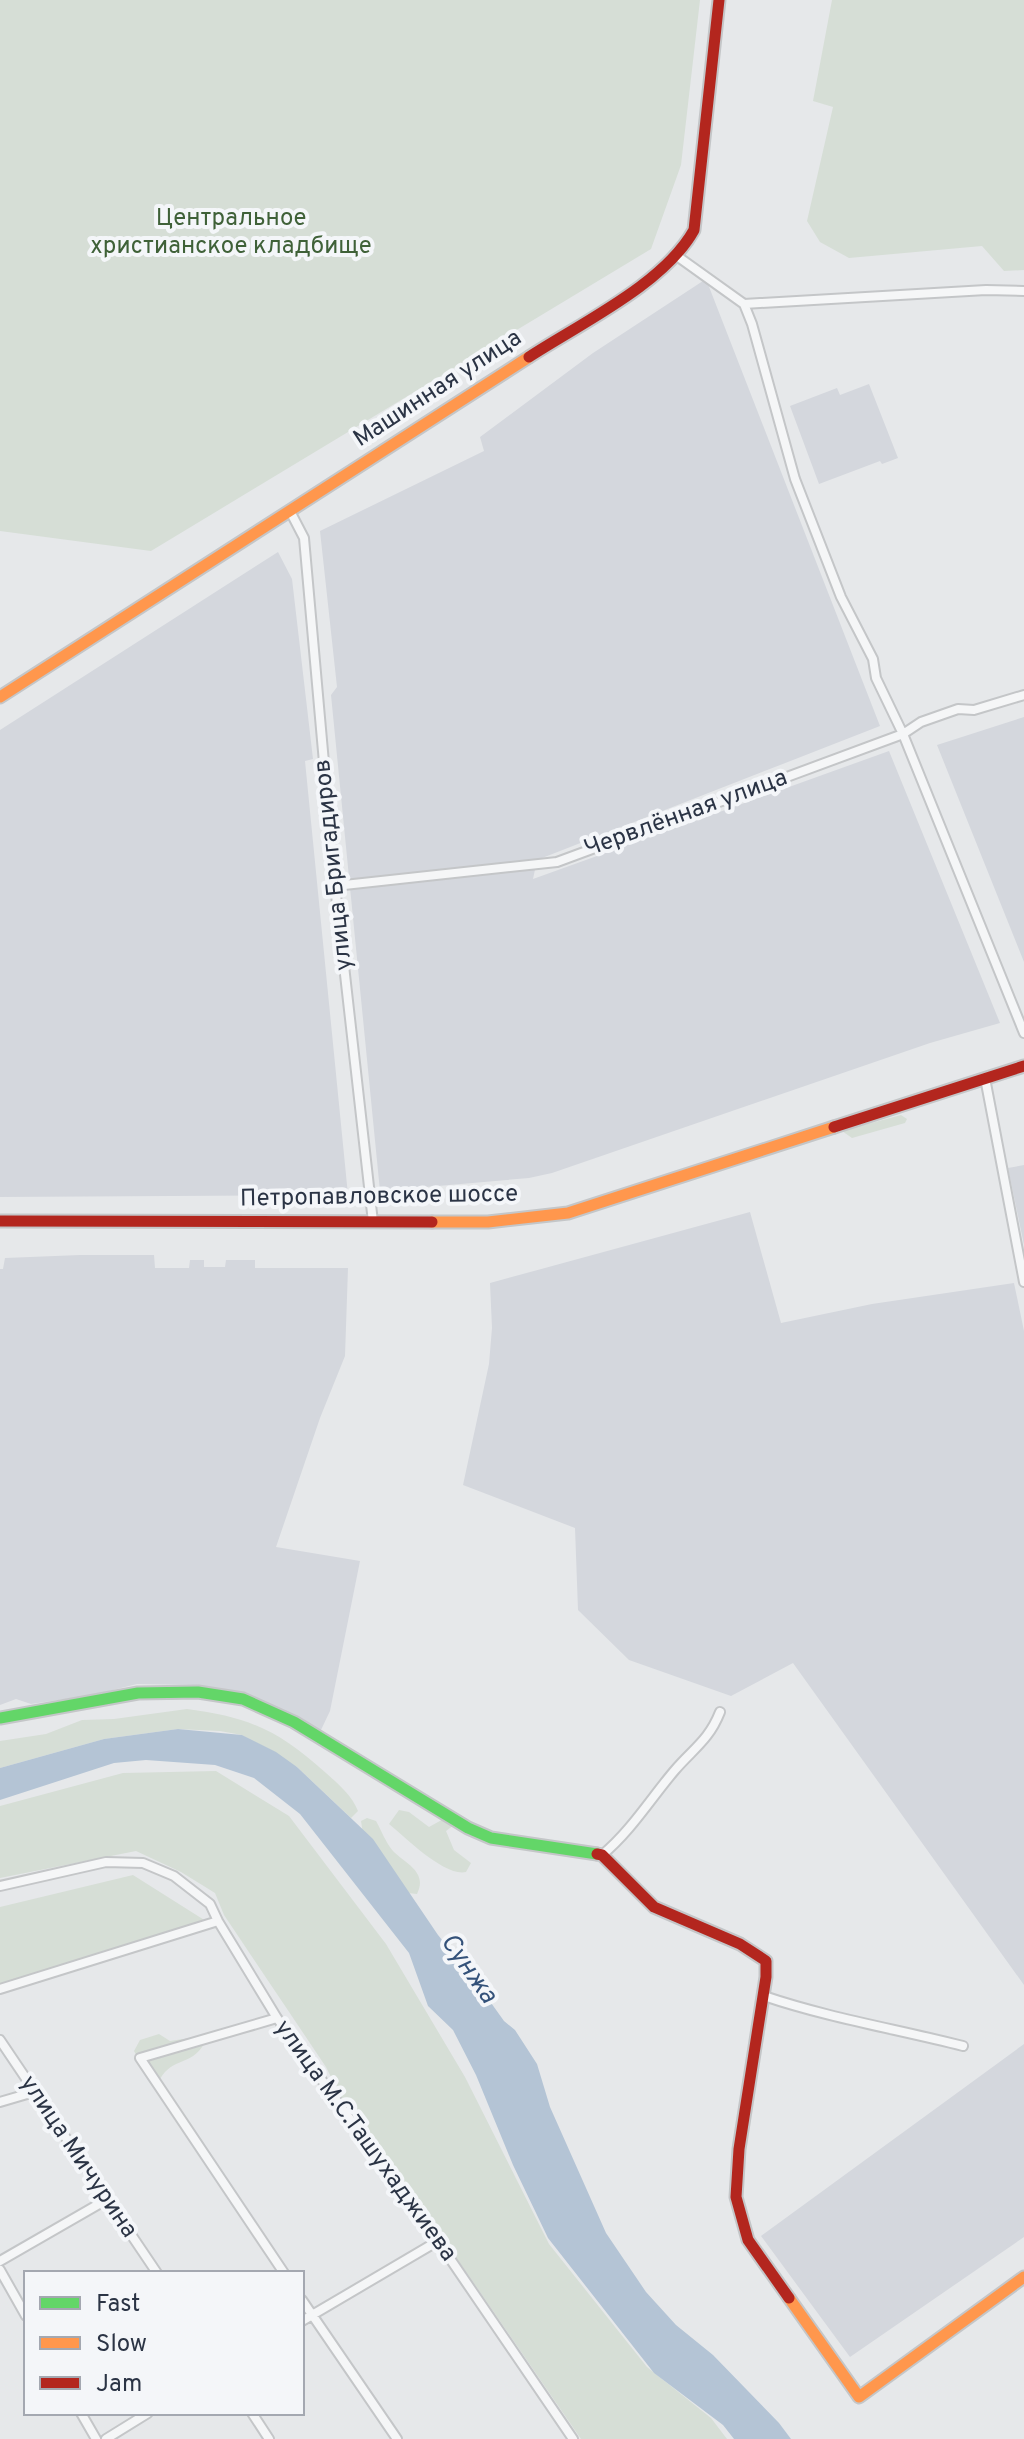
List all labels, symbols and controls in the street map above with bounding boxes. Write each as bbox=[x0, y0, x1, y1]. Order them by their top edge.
park label: Центральное христианское кладбище bbox=[90, 204, 372, 262]
street label: Машинная улица bbox=[348, 323, 528, 455]
street label: улица Бригадиров bbox=[308, 758, 360, 972]
street label: Червлённая улица bbox=[580, 763, 792, 865]
street label: Петропавловское шоссе bbox=[240, 1180, 518, 1214]
water label: Сунжа bbox=[432, 1927, 504, 2011]
street label: улица М.С.Ташухаджиева bbox=[267, 2014, 463, 2268]
street label: улица Мичурина bbox=[13, 2070, 143, 2244]
legend bbox=[24, 2271, 304, 2415]
text: Fast bbox=[96, 2290, 140, 2320]
text: Slow bbox=[96, 2330, 147, 2360]
text: Jam bbox=[96, 2370, 142, 2400]

